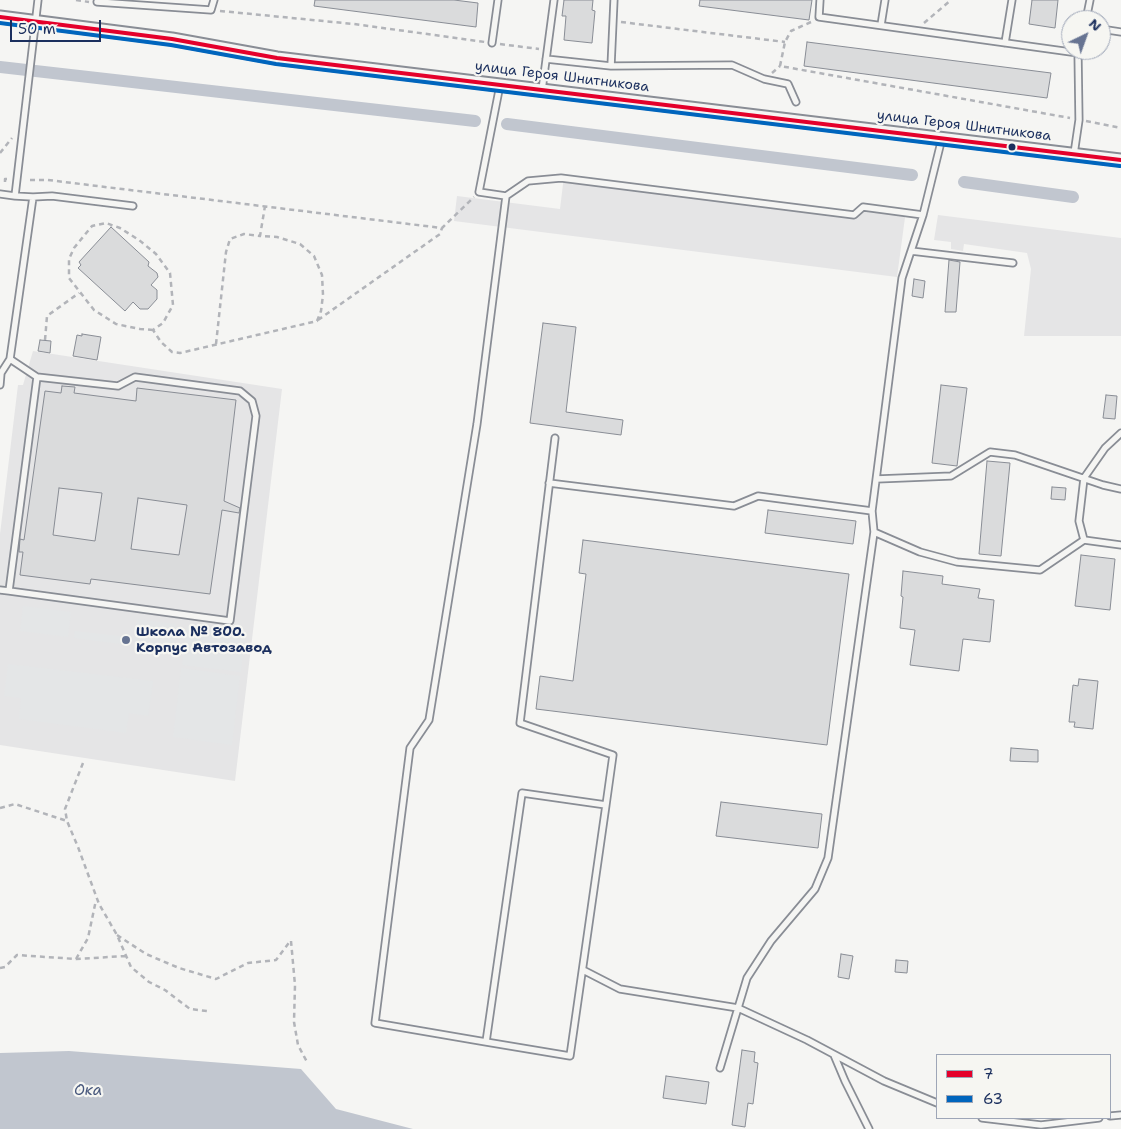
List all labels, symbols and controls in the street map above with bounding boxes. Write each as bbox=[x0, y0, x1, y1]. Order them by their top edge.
scale bar bbox=[12, 10, 104, 42]
north arrow bbox=[1061, 10, 1111, 60]
text: N bbox=[1085, 14, 1106, 35]
text: 50 m bbox=[18, 19, 56, 39]
street label: улица Героя Шнитникова bbox=[474, 58, 650, 96]
street label: улица Героя Шнитникова bbox=[876, 107, 1052, 145]
unlabelled marker bbox=[1007, 142, 1017, 152]
place label: Школа № 800. Корпус Автозавод bbox=[136, 624, 272, 656]
marker: Школа № 800. Корпус Автозавод bbox=[120, 634, 132, 646]
legend bbox=[936, 1054, 1111, 1119]
text: 7 bbox=[983, 1064, 994, 1084]
water label: Ока bbox=[74, 1082, 102, 1100]
text: 63 bbox=[983, 1089, 1003, 1109]

